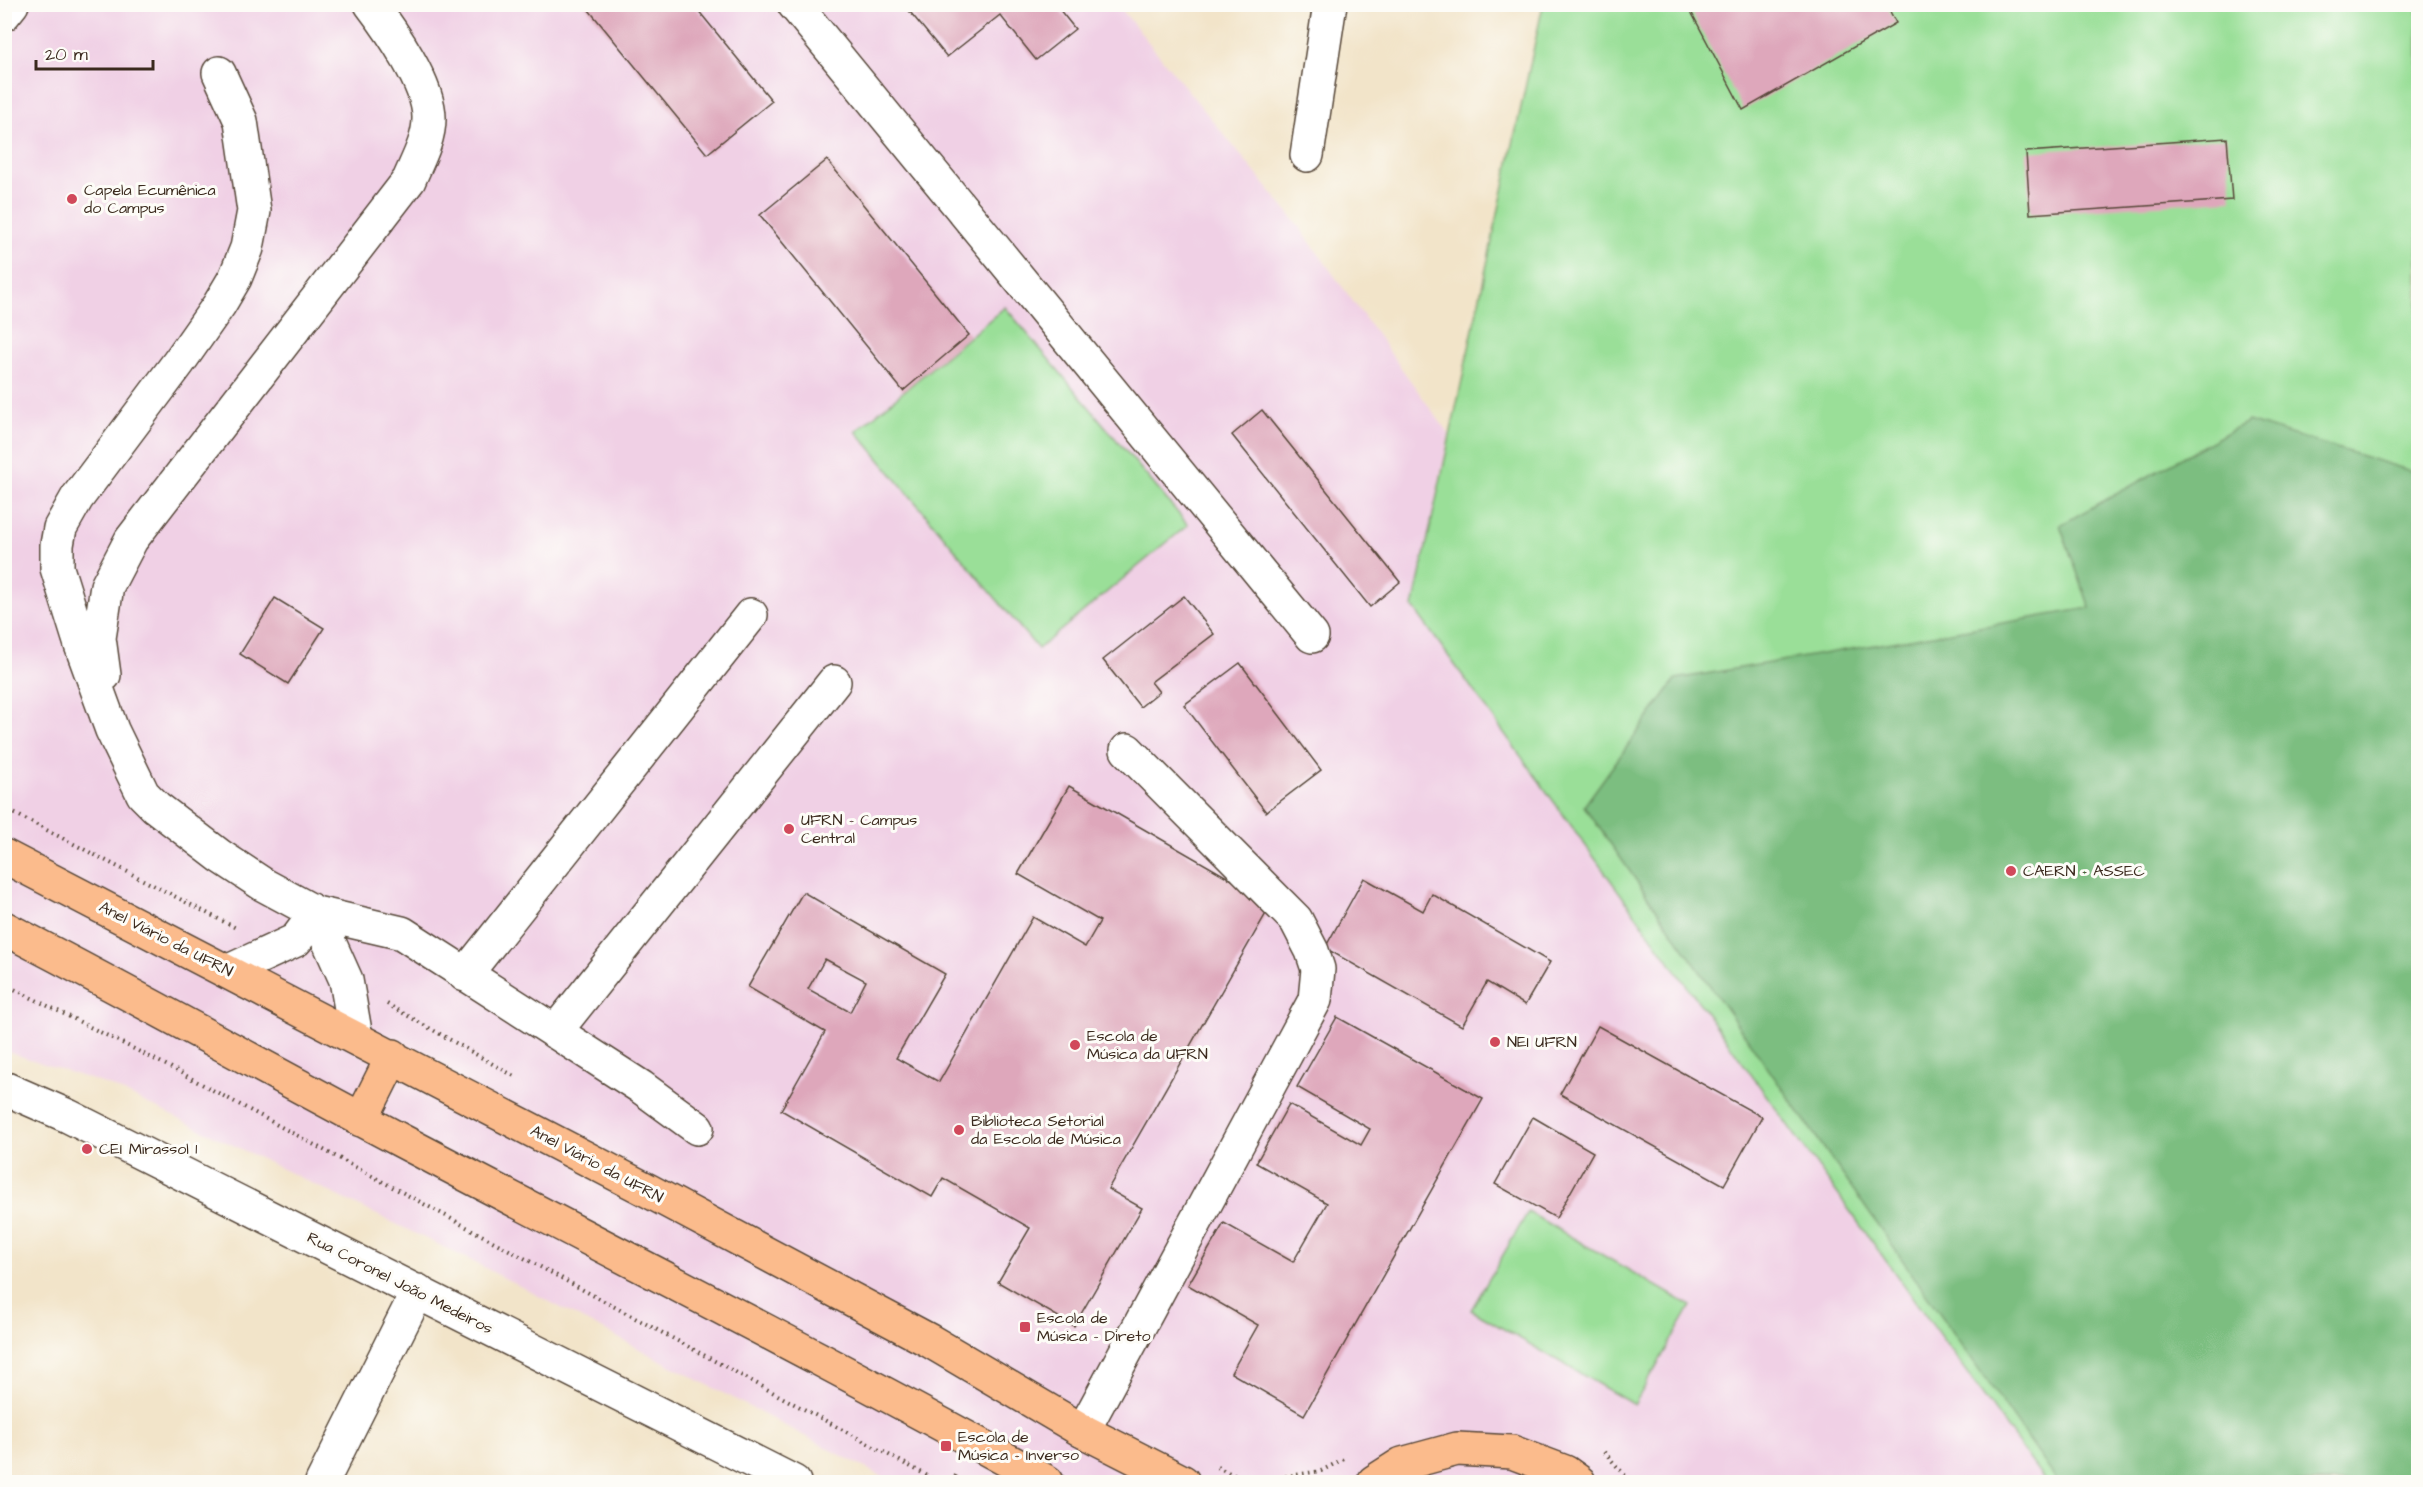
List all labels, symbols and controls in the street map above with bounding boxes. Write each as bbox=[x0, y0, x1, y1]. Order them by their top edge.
scale bar bbox=[36, 33, 153, 71]
text: 20 m bbox=[45, 42, 88, 67]
place label: Capela Ecumênica do Campus bbox=[84, 179, 216, 219]
marker: Capela Ecumênica do Campus bbox=[65, 192, 79, 206]
place label: UFRN - Campus Central bbox=[801, 809, 917, 849]
marker: UFRN - Campus Central bbox=[782, 822, 796, 836]
place label: CAERN - ASSEC bbox=[2023, 860, 2145, 882]
marker: CAERN - ASSEC bbox=[2004, 864, 2018, 878]
street label: Anel Viário da UFRN bbox=[95, 896, 237, 982]
place label: Escola de Música da UFRN bbox=[1087, 1025, 1208, 1065]
place label: NEI UFRN bbox=[1507, 1031, 1577, 1053]
marker: NEI UFRN bbox=[1488, 1035, 1502, 1049]
marker: Escola de Música da UFRN bbox=[1068, 1038, 1082, 1052]
place label: Biblioteca Setorial da Escola de Música bbox=[971, 1110, 1121, 1150]
street label: Anel Viário da UFRN bbox=[527, 1120, 667, 1208]
marker: Biblioteca Setorial da Escola de Música bbox=[952, 1123, 966, 1137]
place label: CEI Mirassol 1 bbox=[99, 1138, 197, 1160]
marker: CEI Mirassol 1 bbox=[80, 1142, 94, 1156]
street label: Rua Coronel João Medeiros bbox=[303, 1226, 497, 1340]
place label: Escola de Música - Direto bbox=[1037, 1307, 1151, 1347]
marker: Escola de Música - Direto bbox=[1018, 1320, 1032, 1334]
place label: Escola de Música - Inverso bbox=[958, 1426, 1079, 1466]
marker: Escola de Música - Inverso bbox=[939, 1439, 953, 1453]

